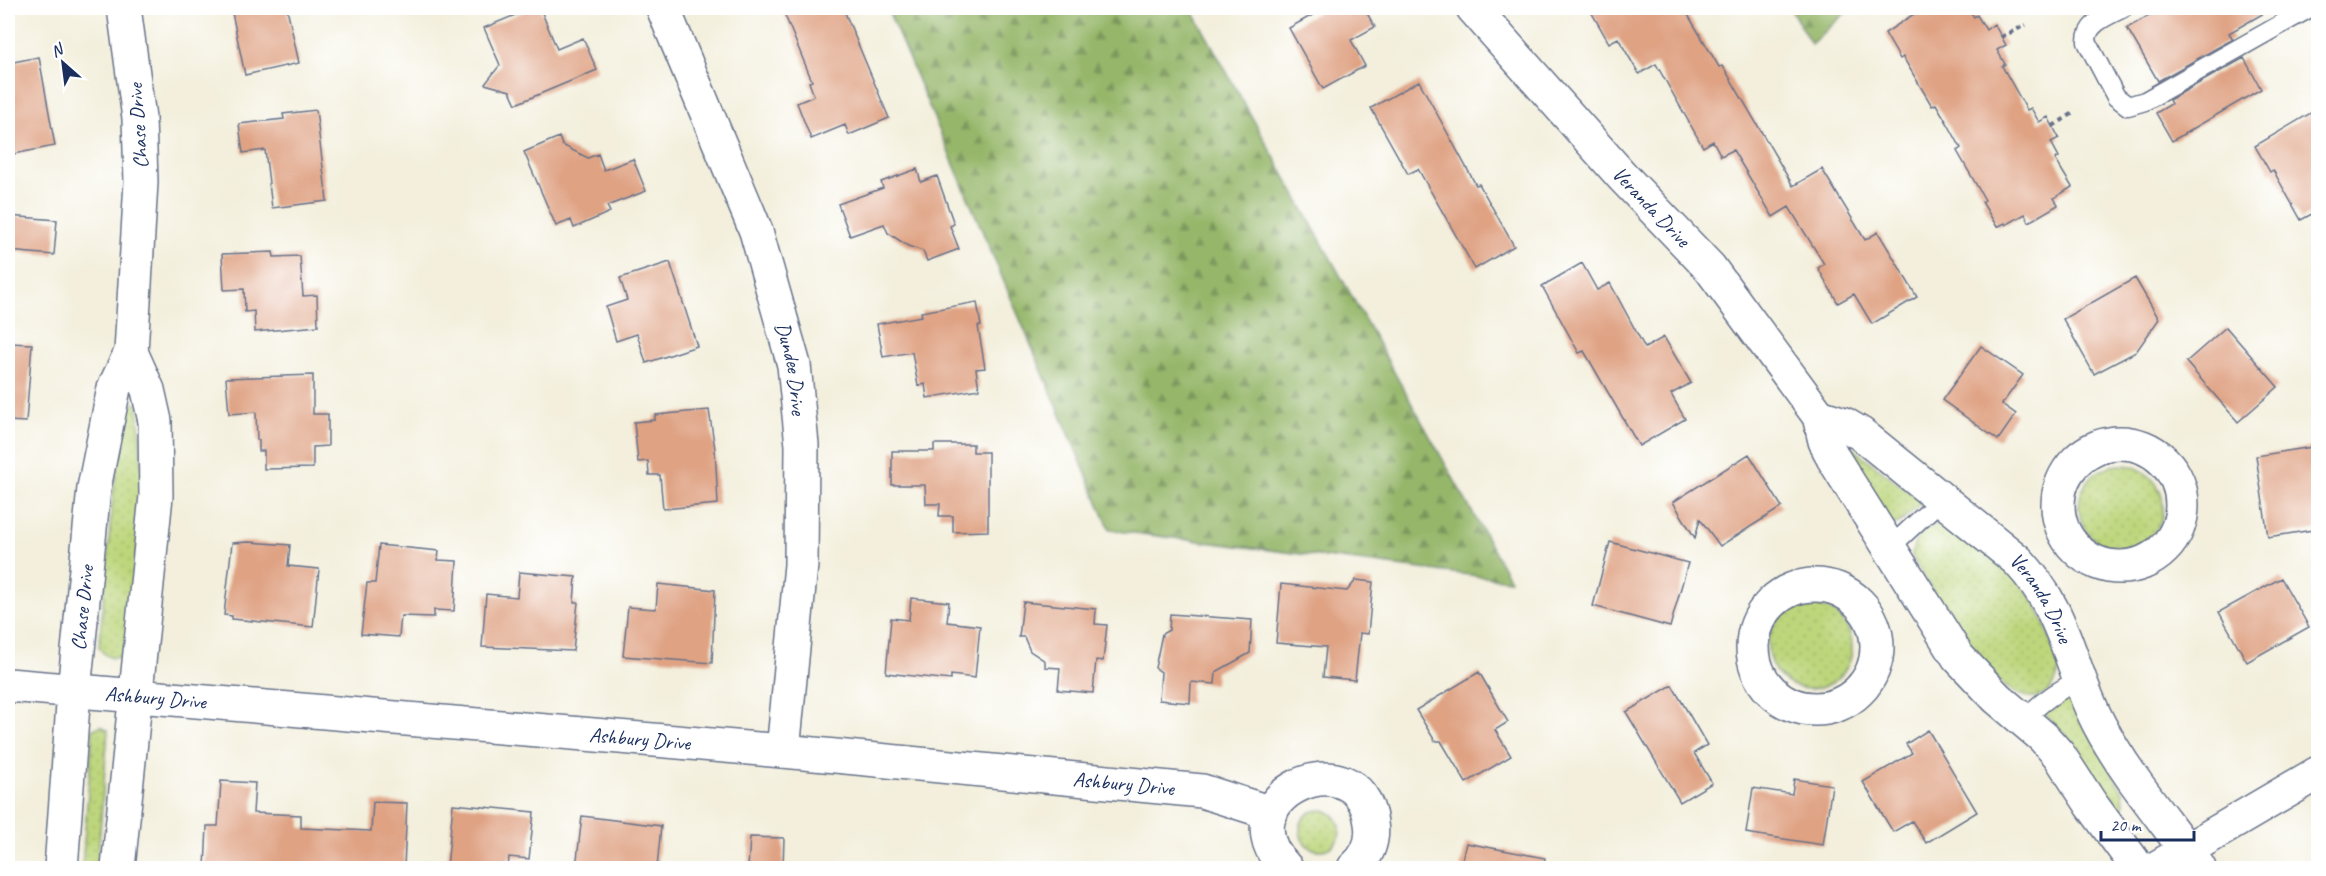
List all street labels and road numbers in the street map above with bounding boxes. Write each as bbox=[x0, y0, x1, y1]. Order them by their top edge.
street label: Chase Drive bbox=[122, 80, 154, 169]
street label: Veranda Drive bbox=[1607, 161, 1697, 253]
street label: Dundee Drive bbox=[770, 319, 812, 417]
street label: Veranda Drive bbox=[2005, 547, 2079, 648]
street label: Chase Drive bbox=[65, 562, 100, 652]
street label: Ashbury Drive bbox=[104, 680, 208, 715]
street label: Ashbury Drive bbox=[588, 722, 692, 756]
street label: Ashbury Drive bbox=[1072, 766, 1176, 801]

